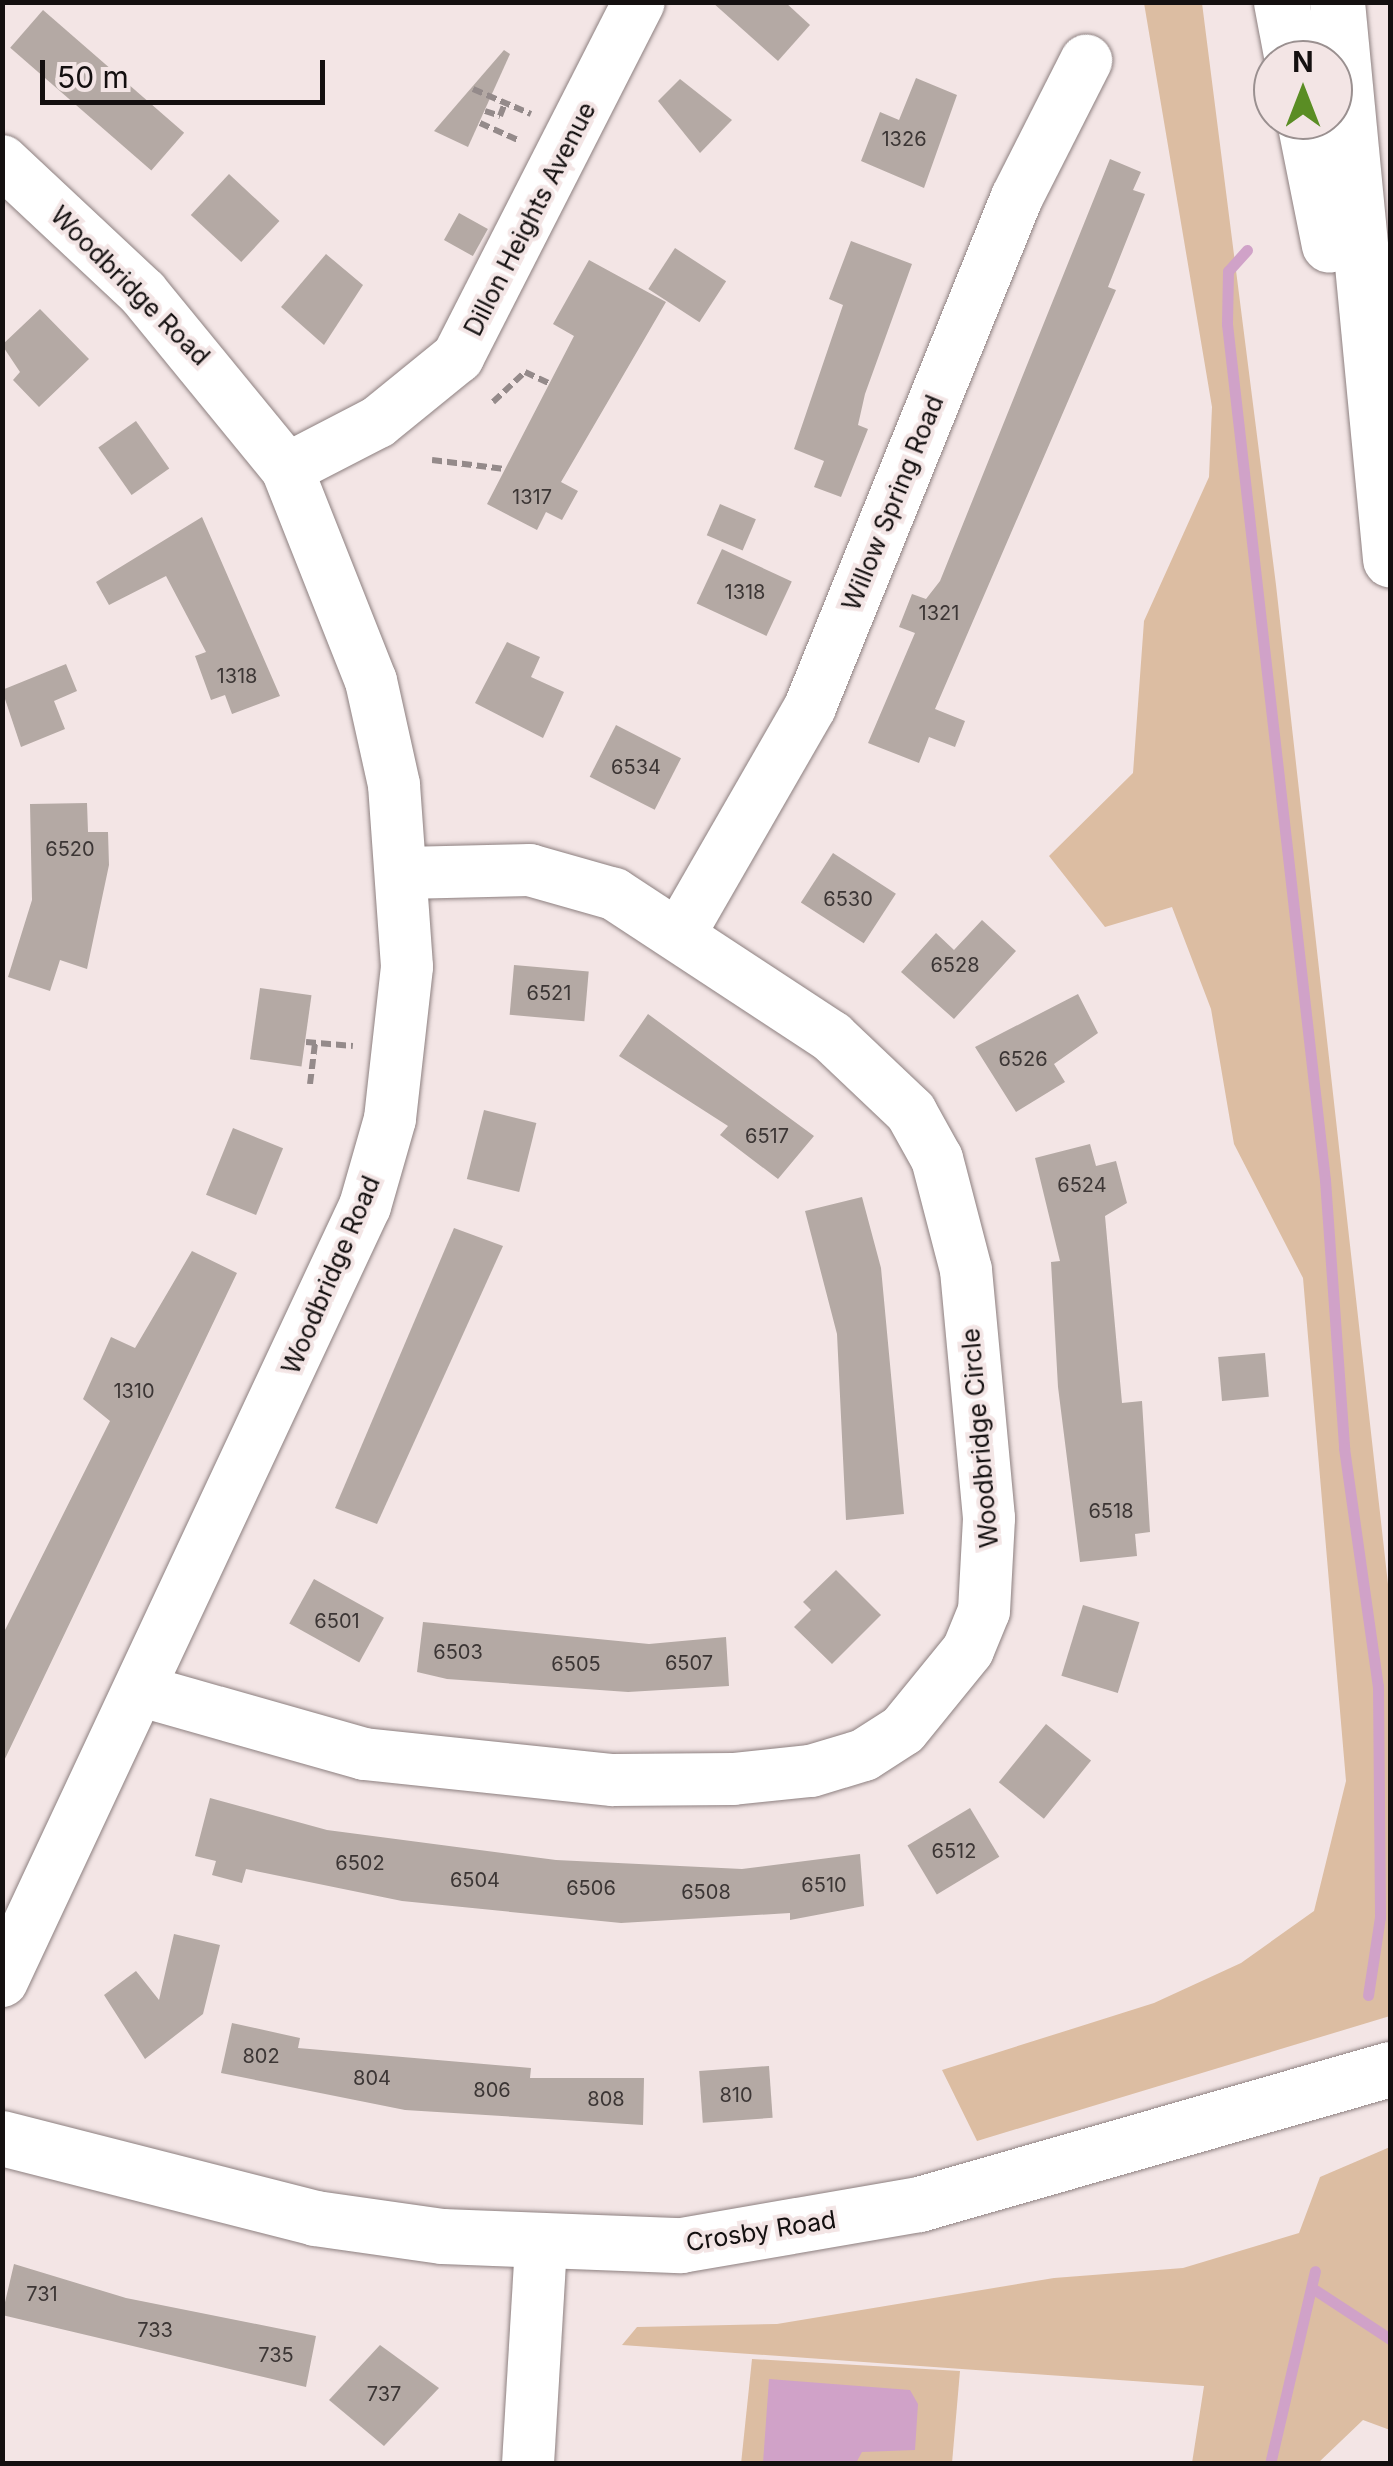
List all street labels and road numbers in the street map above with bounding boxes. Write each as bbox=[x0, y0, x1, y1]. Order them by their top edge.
street label: Dillon Heights Avenue bbox=[458, 97, 602, 341]
street label: Woodbridge Road bbox=[44, 200, 216, 372]
street label: Willow Spring Road bbox=[836, 391, 950, 615]
street label: Woodbridge Road bbox=[276, 1171, 386, 1379]
street label: Woodbridge Circle bbox=[955, 1327, 1005, 1549]
street label: Crosby Road bbox=[684, 2204, 838, 2258]

